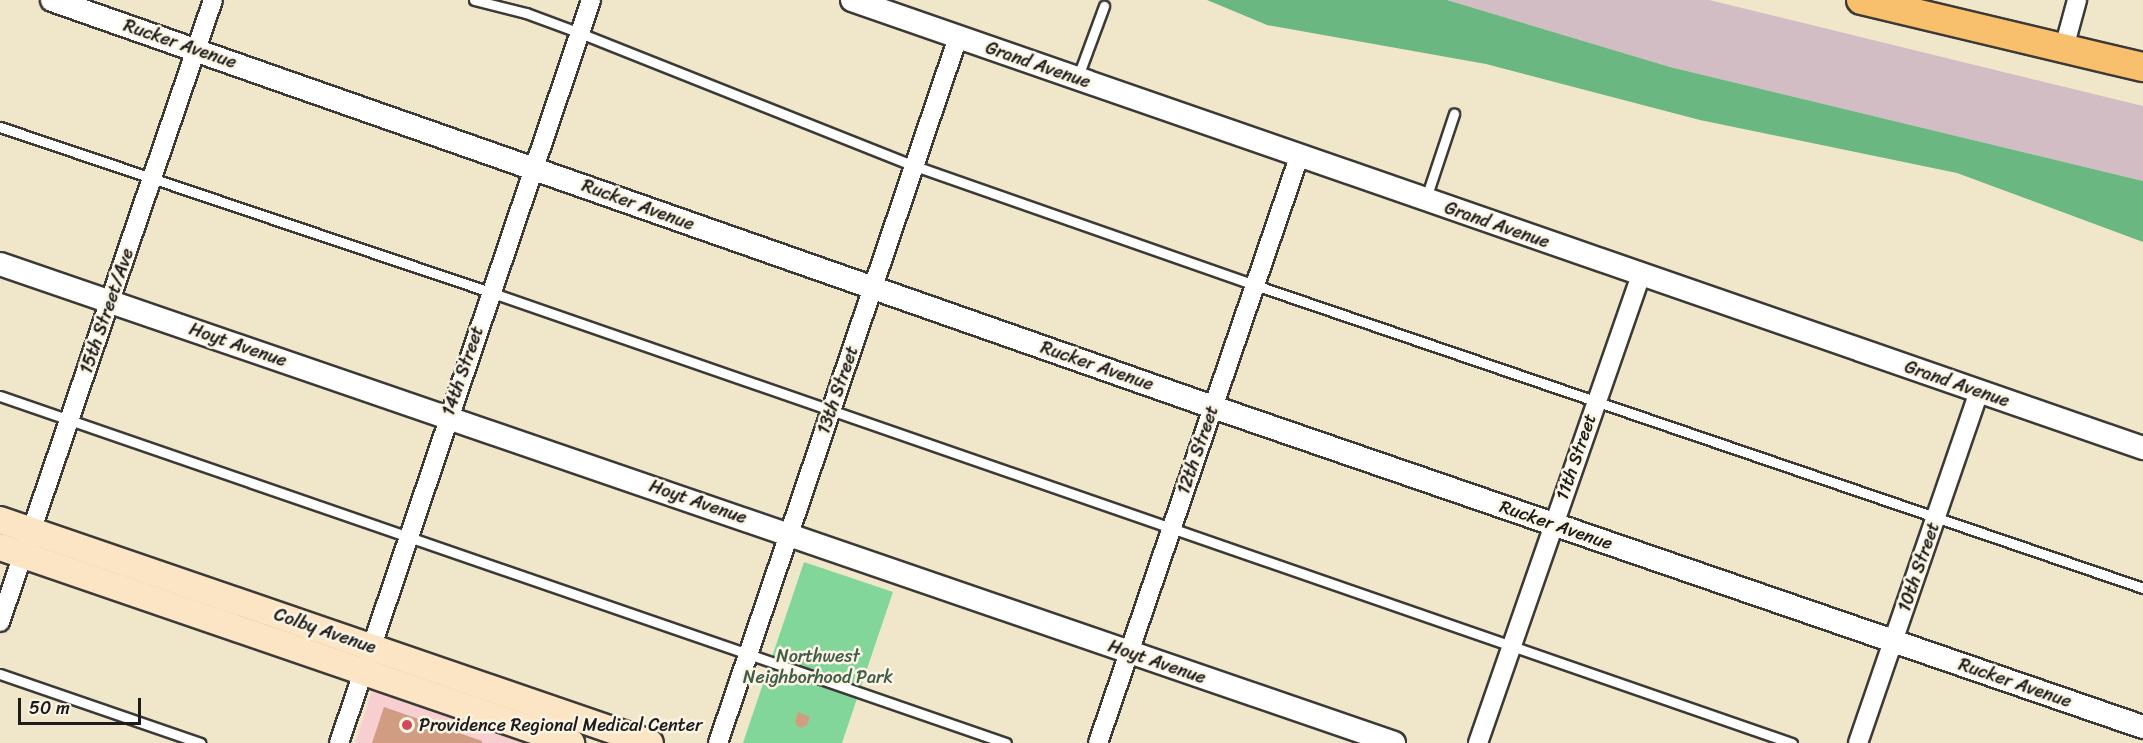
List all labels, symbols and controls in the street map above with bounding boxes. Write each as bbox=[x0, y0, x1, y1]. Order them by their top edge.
street label: Rucker Avenue bbox=[121, 15, 239, 73]
street label: Grand Avenue bbox=[983, 37, 1093, 93]
street label: Rucker Avenue bbox=[579, 175, 697, 235]
street label: Grand Avenue bbox=[1442, 197, 1552, 253]
street label: 15th Street/Ave bbox=[75, 245, 139, 377]
street label: Hoyt Avenue bbox=[187, 318, 289, 372]
street label: 14th Street bbox=[438, 323, 488, 419]
street label: Rucker Avenue bbox=[1038, 337, 1156, 395]
street label: 13th Street bbox=[813, 343, 863, 437]
street label: Grand Avenue bbox=[1902, 356, 2012, 412]
street label: 12th Street bbox=[1173, 403, 1223, 497]
street label: 11th Street bbox=[1551, 411, 1601, 503]
street label: Hoyt Avenue bbox=[647, 475, 749, 529]
street label: Rucker Avenue bbox=[1497, 496, 1615, 554]
street label: 10th Street bbox=[1894, 519, 1944, 615]
street label: Colby Avenue bbox=[271, 603, 379, 659]
street label: Hoyt Avenue bbox=[1106, 635, 1208, 689]
park label: Northwest Neighborhood Park bbox=[743, 646, 893, 688]
street label: Rucker Avenue bbox=[1956, 654, 2074, 712]
scale bar bbox=[21, 686, 144, 724]
text: 50 m bbox=[29, 692, 70, 724]
place label: Providence Regional Medical Center bbox=[419, 714, 703, 736]
marker: Providence Regional Medical Center bbox=[400, 718, 414, 732]

